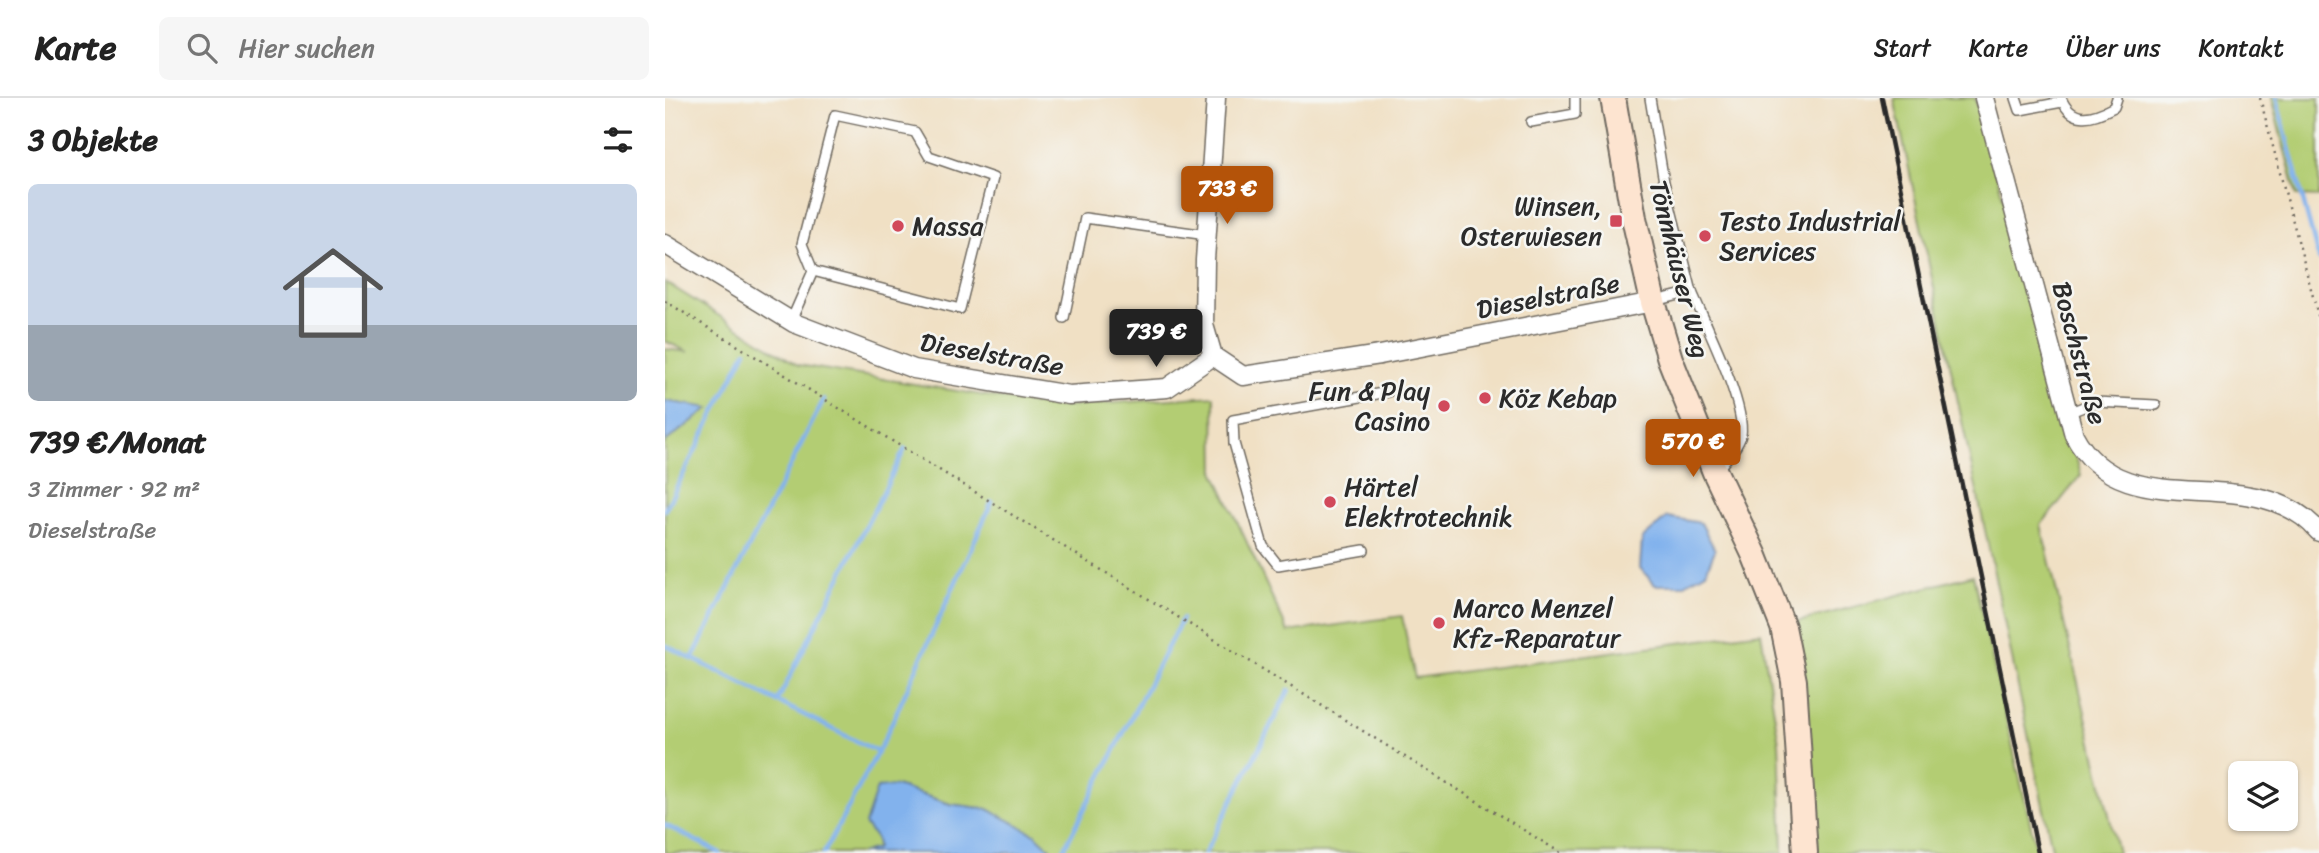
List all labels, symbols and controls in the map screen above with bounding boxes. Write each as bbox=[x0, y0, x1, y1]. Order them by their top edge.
search box bbox=[159, 17, 649, 80]
text: Karte bbox=[35, 19, 117, 77]
text: Hier suchen bbox=[239, 25, 375, 71]
text: Start bbox=[1874, 27, 1931, 69]
text: Karte bbox=[1969, 27, 2028, 69]
text: Über uns bbox=[2066, 27, 2161, 69]
text: Kontakt bbox=[2199, 27, 2284, 69]
icon: search bbox=[183, 29, 221, 67]
text: 3 Objekte bbox=[28, 113, 158, 167]
icon: filters bbox=[599, 121, 637, 159]
pin: 733 € bbox=[1178, 166, 1276, 226]
text: 733 € bbox=[1197, 168, 1257, 209]
street label: Tönnhäuser Weg bbox=[1636, 175, 1724, 363]
place label: Winsen, Osterwiesen bbox=[1461, 183, 1602, 259]
place label: Testo Industrial Services bbox=[1719, 198, 1901, 274]
place label: Massa bbox=[912, 203, 984, 249]
marker: Winsen, Osterwiesen bbox=[1608, 213, 1624, 229]
marker: Massa bbox=[890, 218, 906, 234]
marker: Testo Industrial Services bbox=[1697, 228, 1713, 244]
icon: home bbox=[270, 230, 396, 356]
street label: Dieselstraße bbox=[1472, 260, 1624, 332]
street label: Boschstraße bbox=[2039, 276, 2121, 430]
pin: 739 € bbox=[1107, 310, 1205, 369]
text: 739 € bbox=[1125, 311, 1187, 352]
street label: Dieselstraße bbox=[917, 319, 1067, 389]
place label: Fun & Play Casino bbox=[1309, 368, 1431, 444]
place label: Köz Kebap bbox=[1499, 375, 1617, 421]
marker: Köz Kebap bbox=[1477, 390, 1493, 406]
marker: Fun & Play Casino bbox=[1436, 398, 1452, 414]
text: 739 €/Monat bbox=[28, 415, 207, 469]
pin: 570 € bbox=[1644, 420, 1742, 479]
text: 570 € bbox=[1662, 421, 1724, 462]
place label: Härtel Elektrotechnik bbox=[1344, 464, 1513, 540]
text: 3 Zimmer · 92 m² bbox=[28, 469, 200, 510]
marker: Härtel Elektrotechnik bbox=[1322, 494, 1338, 510]
text: Dieselstraße bbox=[28, 510, 156, 551]
place label: Marco Menzel Kfz-Reparatur bbox=[1453, 585, 1622, 661]
marker: Marco Menzel Kfz-Reparatur bbox=[1431, 615, 1447, 631]
map controls bbox=[2228, 761, 2298, 831]
button: layers bbox=[2228, 761, 2298, 831]

